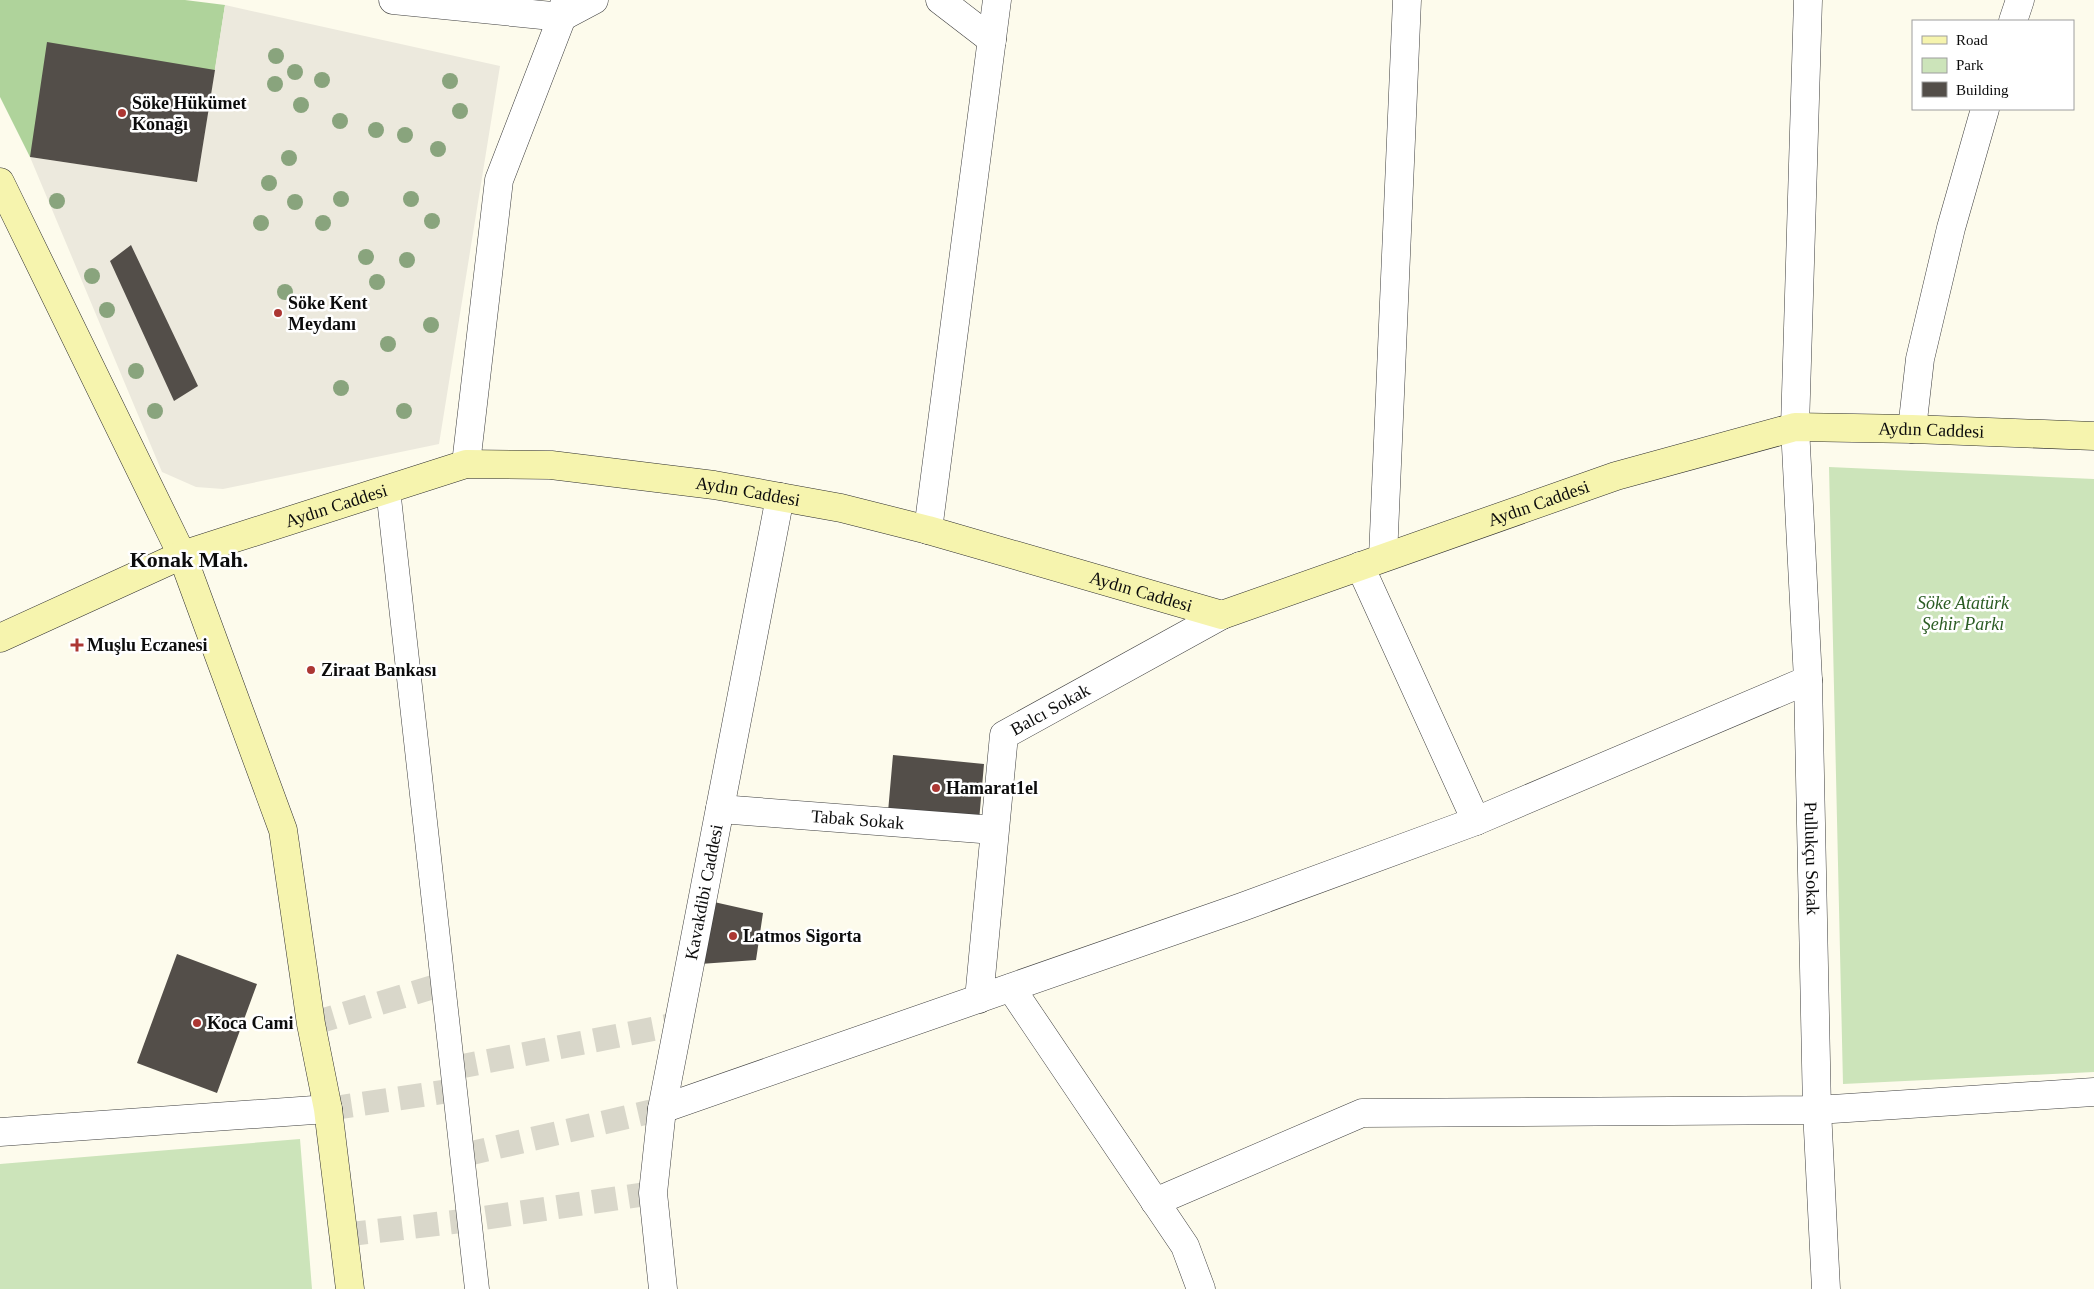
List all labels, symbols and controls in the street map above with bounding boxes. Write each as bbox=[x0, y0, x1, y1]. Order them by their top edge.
legend bbox=[1912, 20, 2074, 110]
text: Road bbox=[1956, 32, 1988, 48]
text: Park bbox=[1956, 57, 1984, 73]
text: Building bbox=[1956, 82, 2009, 98]
place label: Söke Hükümet Konağı bbox=[132, 93, 247, 134]
marker: Söke Hükümet Konağı bbox=[116, 107, 128, 119]
place label: Söke Kent Meydanı bbox=[288, 293, 368, 334]
marker: Söke Kent Meydanı bbox=[272, 307, 284, 319]
street label: Aydın Caddesi bbox=[1878, 418, 1985, 442]
street label: Aydın Caddesi bbox=[694, 473, 802, 510]
street label: Aydın Caddesi bbox=[1485, 476, 1592, 530]
street label: Aydın Caddesi bbox=[283, 480, 390, 531]
district label: Konak Mah. bbox=[130, 547, 248, 572]
street label: Aydın Caddesi bbox=[1087, 567, 1195, 616]
park label: Söke Atatürk Şehir Parkı bbox=[1917, 593, 2010, 634]
place label: Muşlu Eczanesi bbox=[87, 635, 208, 655]
marker: Muşlu Eczanesi bbox=[71, 639, 83, 651]
place label: Ziraat Bankası bbox=[321, 660, 437, 680]
marker: Ziraat Bankası bbox=[305, 664, 317, 676]
street label: Balcı Sokak bbox=[1007, 680, 1093, 739]
place label: Hamarat1el bbox=[946, 778, 1038, 798]
marker: Hamarat1el bbox=[930, 782, 942, 794]
street label: Pullukçu Sokak bbox=[1801, 801, 1823, 915]
street label: Tabak Sokak bbox=[810, 806, 905, 833]
street label: Kavakdibi Caddesi bbox=[681, 823, 727, 961]
place label: Latmos Sigorta bbox=[743, 926, 862, 946]
marker: Latmos Sigorta bbox=[727, 930, 739, 942]
place label: Koca Cami bbox=[207, 1013, 293, 1033]
marker: Koca Cami bbox=[191, 1017, 203, 1029]

